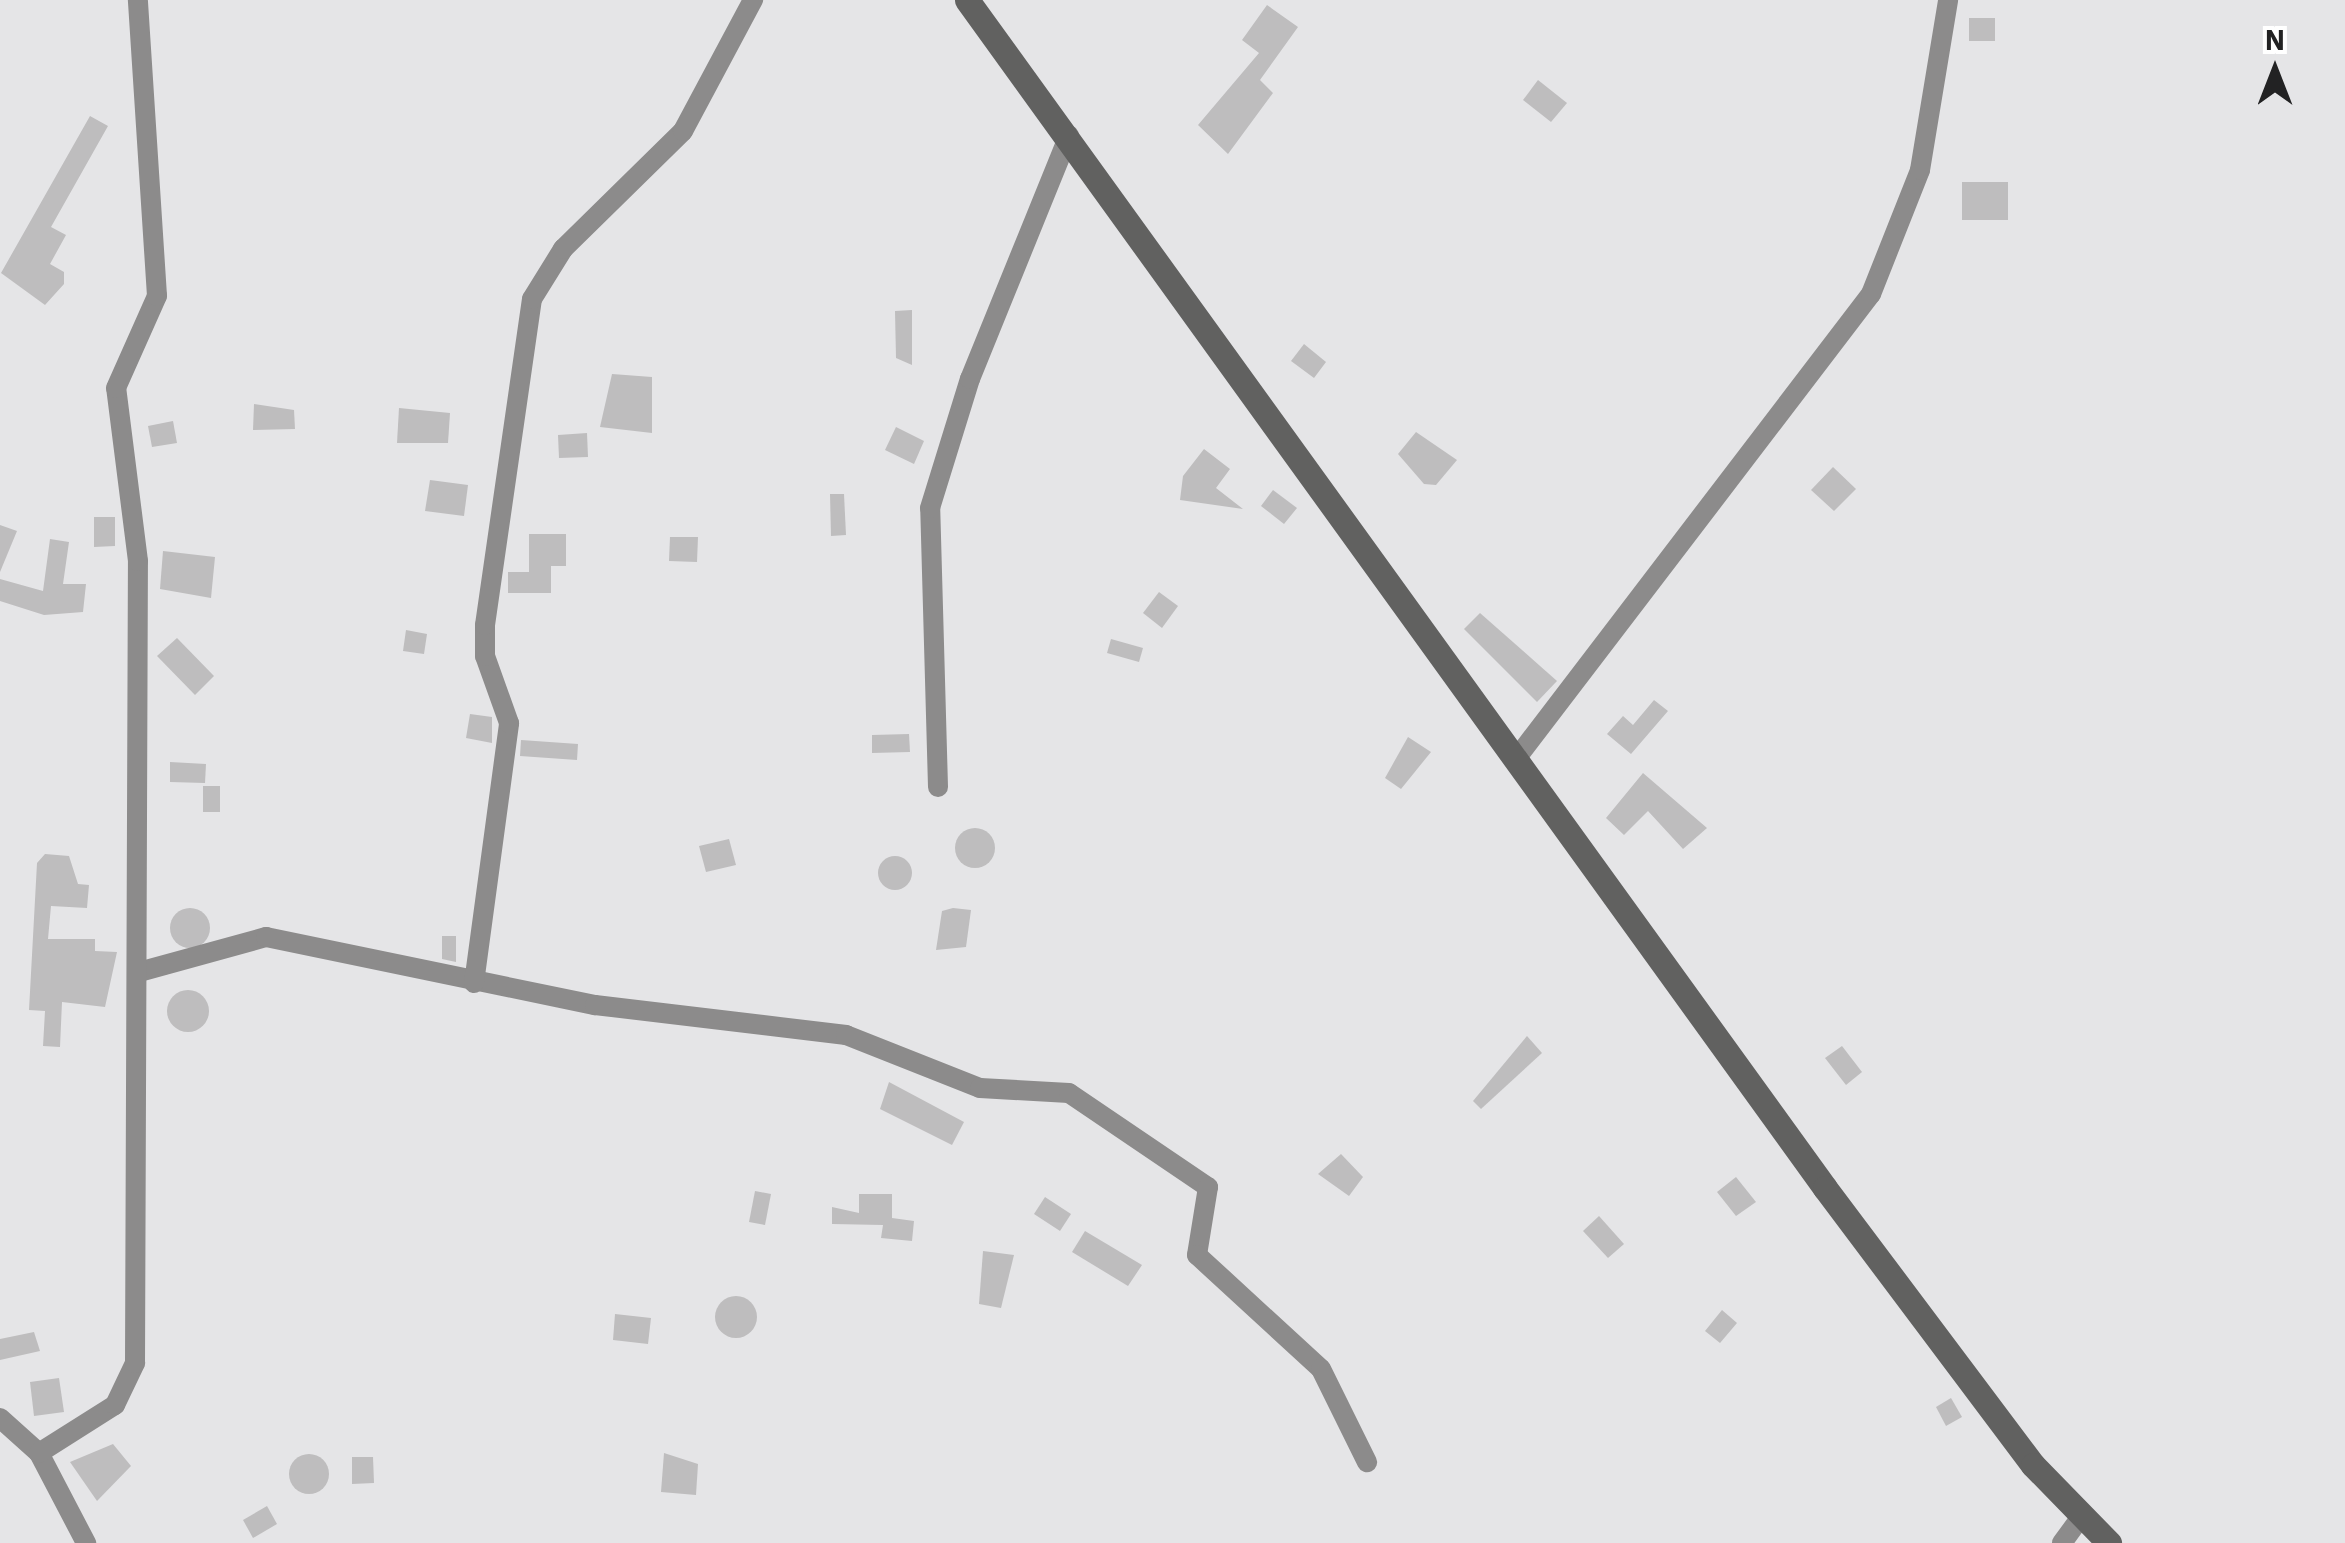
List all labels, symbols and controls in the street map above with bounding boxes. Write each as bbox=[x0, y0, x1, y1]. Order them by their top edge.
north arrow bbox=[2225, 20, 2325, 120]
text: N bbox=[2265, 21, 2285, 58]

